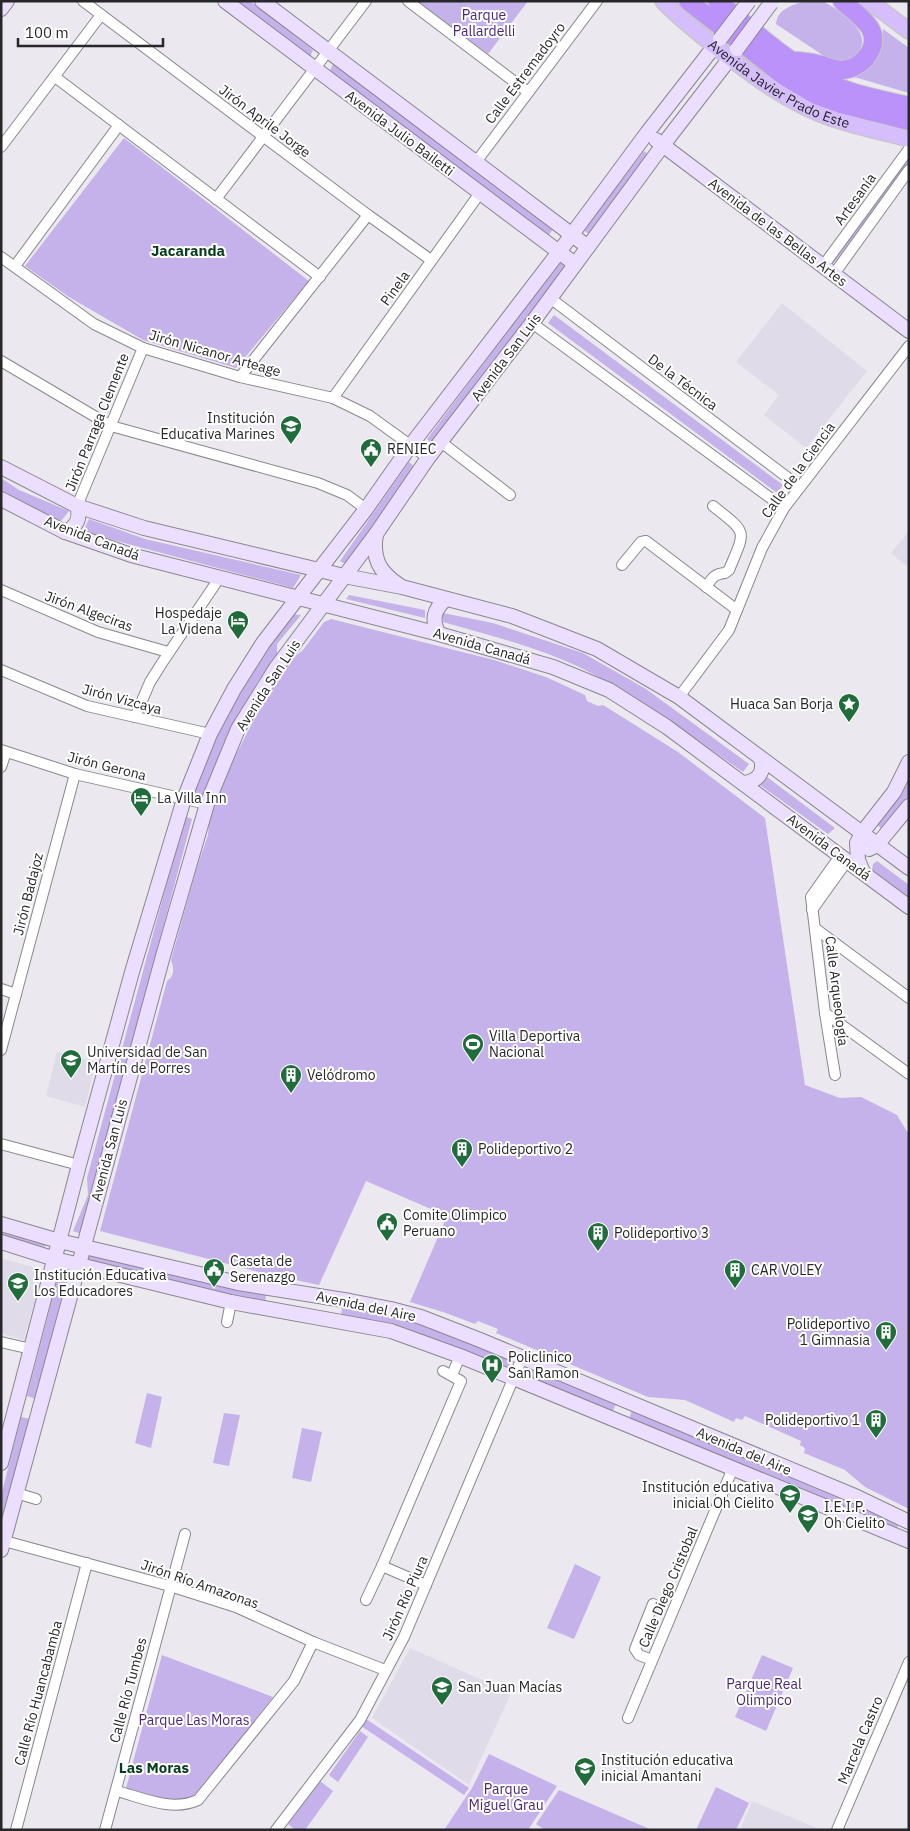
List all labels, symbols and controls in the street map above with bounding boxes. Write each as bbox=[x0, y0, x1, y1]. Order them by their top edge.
park label: Parque Pallardelli bbox=[453, 6, 515, 40]
scale bar bbox=[18, 15, 162, 47]
street label: Calle Estremadoyro bbox=[481, 18, 569, 127]
text: 100 m bbox=[25, 23, 69, 42]
street label: Avenida Javier Prado Este bbox=[705, 35, 852, 132]
street label: Jirón Aprile Jorge bbox=[216, 81, 315, 162]
street label: Avenida Julio Bailetti bbox=[342, 86, 458, 180]
street label: Artesanía bbox=[830, 169, 880, 229]
street label: Avenida de las Bellas Artes bbox=[705, 174, 851, 290]
district label: Jacaranda bbox=[151, 241, 226, 260]
street label: Pinela bbox=[376, 267, 414, 309]
street label: Avenida San Luis bbox=[467, 309, 545, 405]
street label: Jirón Nicanor Arteage bbox=[147, 326, 283, 380]
street label: Jirón Parraga Clemente bbox=[61, 350, 133, 494]
street label: De la Técnica bbox=[645, 350, 722, 414]
place label: Institución Educativa Marines bbox=[160, 409, 275, 443]
school or university icon: Institución Educativa Marines bbox=[279, 414, 303, 445]
street label: Calle de la Ciencia bbox=[757, 418, 839, 522]
public building icon: RENIEC bbox=[359, 437, 383, 468]
place label: RENIEC bbox=[387, 440, 437, 458]
street label: Avenida Canadá bbox=[42, 512, 143, 565]
street label: Jirón Algeciras bbox=[42, 587, 136, 635]
place label: Hospedaje La Videna bbox=[155, 604, 223, 638]
hotel icon: Hospedaje La Videna bbox=[226, 609, 250, 640]
street label: Avenida Canadá bbox=[431, 623, 533, 669]
street label: Avenida San Luis bbox=[232, 636, 304, 734]
street label: Jirón Vizcaya bbox=[80, 680, 164, 718]
place icon: Huaca San Borja bbox=[837, 692, 861, 723]
place label: Huaca San Borja bbox=[730, 695, 834, 713]
street label: Jirón Gerona bbox=[66, 748, 149, 785]
hotel icon: La Villa Inn bbox=[129, 786, 153, 817]
place label: La Villa Inn bbox=[157, 789, 227, 807]
street label: Avenida Canadá bbox=[783, 810, 875, 885]
street label: Jirón Badajoz bbox=[9, 850, 47, 937]
street label: Calle Arqueología bbox=[821, 935, 853, 1047]
place label: Villa Deportiva Nacional bbox=[489, 1027, 581, 1061]
sports icon: Villa Deportiva Nacional bbox=[461, 1032, 485, 1063]
place label: Universidad de San Martín de Porres bbox=[87, 1043, 208, 1077]
school or university icon: Universidad de San Martín de Porres bbox=[59, 1048, 83, 1079]
building icon: Velódromo bbox=[279, 1063, 303, 1094]
place label: Velódromo bbox=[307, 1066, 376, 1084]
street label: Avenida San Luis bbox=[87, 1097, 131, 1203]
building icon: Polideportivo 2 bbox=[450, 1137, 474, 1168]
place label: Polideportivo 2 bbox=[478, 1140, 573, 1158]
place label: Comite Olimpico Peruano bbox=[403, 1206, 507, 1240]
public building icon: Comite Olimpico Peruano bbox=[375, 1211, 399, 1242]
building icon: Polideportivo 3 bbox=[586, 1221, 610, 1252]
place label: Polideportivo 3 bbox=[614, 1224, 709, 1242]
place label: Caseta de Serenazgo bbox=[230, 1252, 296, 1286]
public building icon: Caseta de Serenazgo bbox=[202, 1257, 226, 1288]
building icon: CAR VOLEY bbox=[723, 1258, 747, 1289]
place label: CAR VOLEY bbox=[751, 1261, 823, 1279]
place label: Institución Educativa Los Educadores bbox=[34, 1266, 167, 1300]
school or university icon: Institución Educativa Los Educadores bbox=[6, 1271, 30, 1302]
street label: Avenida del Aire bbox=[314, 1287, 418, 1325]
place label: Polideportivo 1 Gimnasia bbox=[787, 1315, 871, 1349]
building icon: Polideportivo 1 Gimnasia bbox=[874, 1320, 898, 1351]
place label: Policlinico San Ramon bbox=[508, 1348, 579, 1382]
hospital icon: Policlinico San Ramon bbox=[480, 1353, 504, 1384]
building icon: Polideportivo 1 bbox=[864, 1408, 888, 1439]
place label: Polideportivo 1 bbox=[765, 1411, 860, 1429]
street label: Avenida del Aire bbox=[694, 1423, 795, 1479]
place label: Institución educativa inicial Oh Cielito bbox=[642, 1478, 775, 1512]
school or university icon: Institución educativa inicial Oh Cielito bbox=[778, 1483, 802, 1514]
place label: I.E.I.P. Oh Cielito bbox=[824, 1498, 885, 1532]
school or university icon: I.E.I.P. Oh Cielito bbox=[796, 1503, 820, 1534]
street label: Calle Diego Cristobal bbox=[634, 1524, 702, 1650]
street label: Jirón Río Piura bbox=[378, 1552, 432, 1643]
street label: Jirón Río Amazonas bbox=[139, 1555, 261, 1613]
street label: Calle Río Huancabamba bbox=[10, 1618, 66, 1768]
street label: Calle Río Tumbes bbox=[105, 1635, 151, 1745]
school or university icon: San Juan Macías bbox=[430, 1675, 454, 1706]
park label: Parque Real Olimpico bbox=[726, 1675, 802, 1709]
place label: San Juan Macías bbox=[458, 1678, 563, 1696]
street label: Marcela Castro bbox=[833, 1693, 887, 1787]
park label: Parque Las Moras bbox=[138, 1711, 250, 1729]
place label: Institución educativa inicial Amantani bbox=[601, 1751, 734, 1785]
school or university icon: Institución educativa inicial Amantani bbox=[573, 1756, 597, 1787]
district label: Las Moras bbox=[119, 1758, 190, 1777]
park label: Parque Miguel Grau bbox=[468, 1780, 544, 1814]

